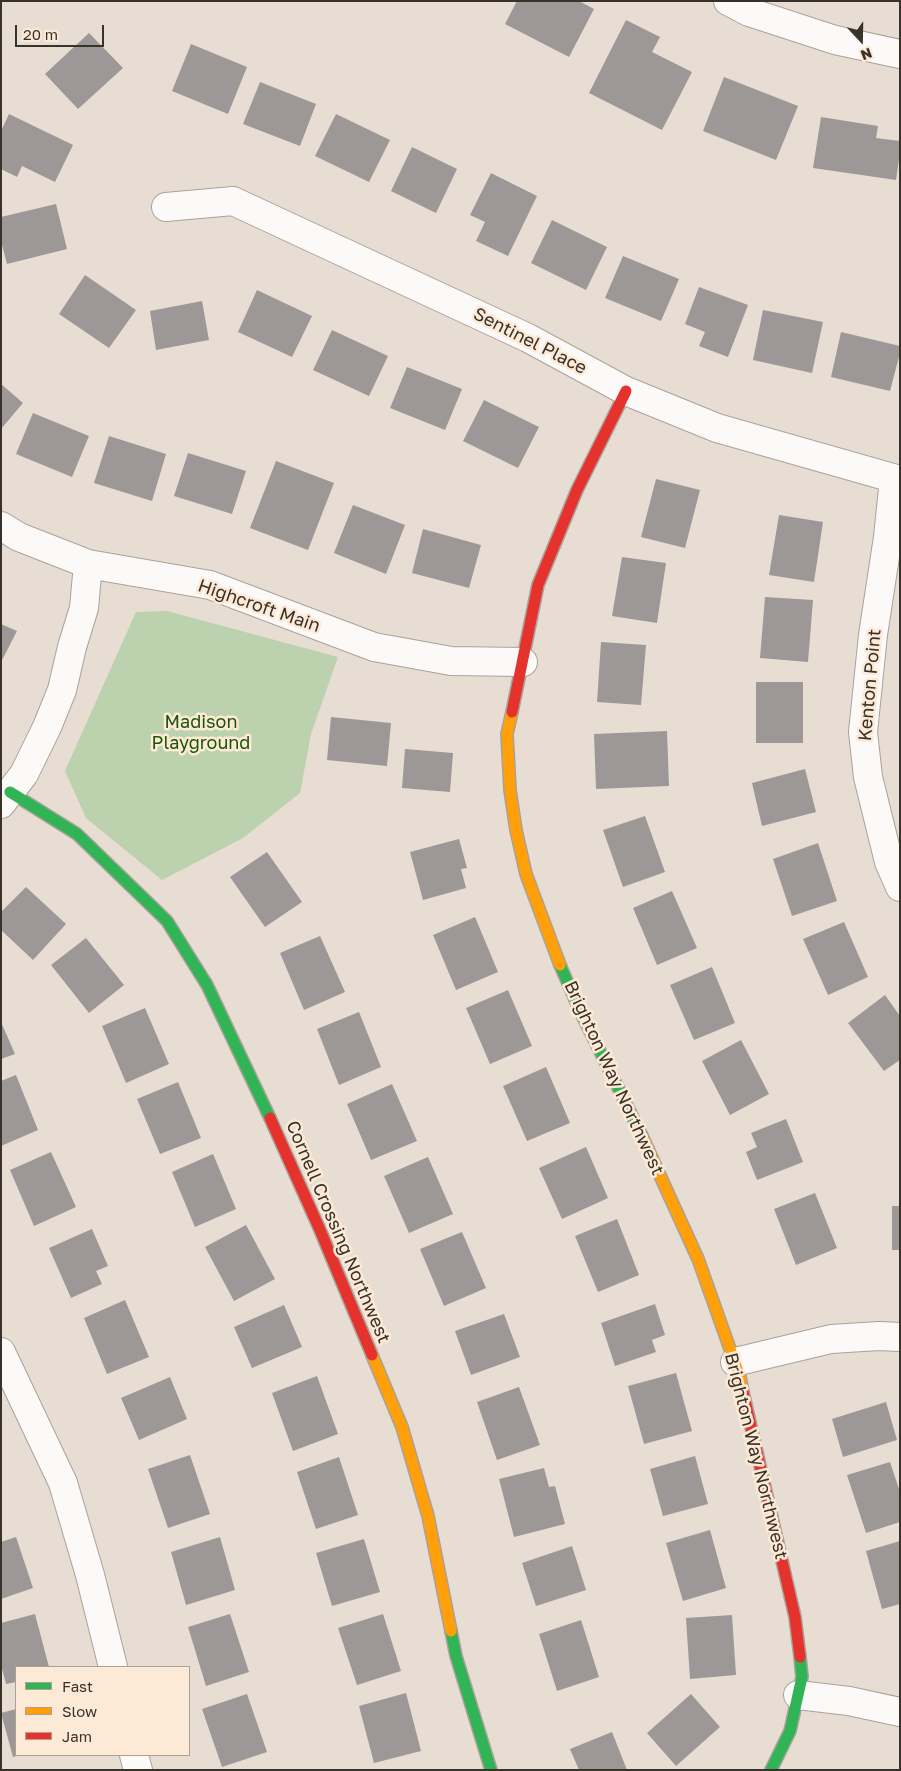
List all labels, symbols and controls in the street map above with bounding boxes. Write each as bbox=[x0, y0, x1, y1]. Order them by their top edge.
scale bar bbox=[18, 15, 106, 47]
north arrow bbox=[836, 15, 886, 65]
text: 20 m bbox=[23, 25, 58, 43]
text: N bbox=[859, 45, 875, 64]
street label: Sentinel Place bbox=[470, 303, 590, 379]
street label: Highcroft Main bbox=[195, 575, 323, 637]
street label: Kenton Point bbox=[854, 628, 886, 742]
park label: Madison Playground bbox=[152, 711, 250, 754]
street label: Brighton Way Northwest bbox=[559, 977, 669, 1179]
street label: Cornell Crossing Northwest bbox=[281, 1118, 395, 1346]
street label: Brighton Way Northwest bbox=[720, 1351, 792, 1561]
legend bbox=[15, 1666, 190, 1756]
text: Fast bbox=[62, 1677, 93, 1695]
text: Slow bbox=[62, 1702, 97, 1720]
text: Jam bbox=[62, 1727, 92, 1745]

